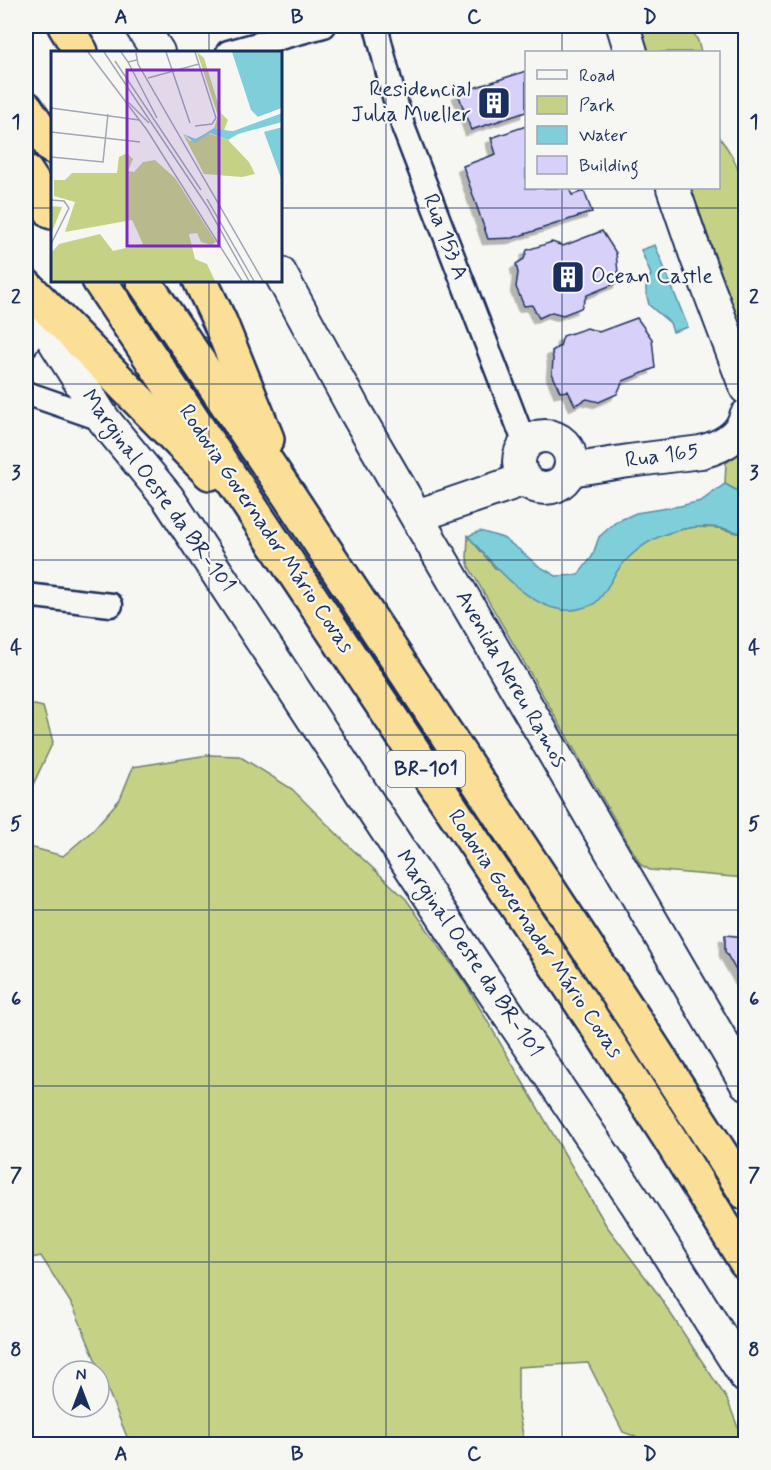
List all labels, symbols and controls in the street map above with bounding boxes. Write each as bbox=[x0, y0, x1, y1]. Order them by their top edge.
text: A bbox=[114, 4, 128, 31]
text: B bbox=[291, 4, 304, 31]
text: C bbox=[467, 4, 482, 31]
text: D bbox=[643, 4, 657, 31]
inset map bbox=[51, 51, 282, 282]
legend bbox=[525, 51, 720, 189]
text: Road bbox=[579, 64, 615, 88]
place label: Residencial Julia Mueller bbox=[351, 76, 471, 129]
building icon: Residencial Julia Mueller bbox=[476, 85, 512, 121]
text: Park bbox=[579, 94, 615, 118]
text: 1 bbox=[12, 109, 20, 136]
text: 1 bbox=[750, 109, 758, 136]
text: Water bbox=[579, 124, 628, 148]
text: Building bbox=[579, 154, 639, 180]
street label: Rua 153 A bbox=[416, 190, 474, 284]
building icon: Ocean Castle bbox=[550, 259, 586, 295]
place label: Ocean Castle bbox=[591, 263, 713, 291]
text: 2 bbox=[11, 284, 21, 311]
text: 2 bbox=[749, 284, 759, 311]
street label: Marginal Oeste da BR-101 bbox=[72, 384, 241, 600]
street label: Rodovia Governador Mário Covas bbox=[172, 399, 360, 659]
street label: Rua 165 bbox=[624, 437, 700, 475]
text: 3 bbox=[11, 460, 21, 487]
text: 3 bbox=[749, 460, 759, 487]
street label: Avenida Nereu Ramos bbox=[449, 585, 573, 773]
text: 4 bbox=[10, 635, 22, 662]
text: 4 bbox=[748, 635, 760, 662]
road number: BR-101 bbox=[387, 751, 465, 787]
street label: Rodovia Governador Mário Covas bbox=[441, 804, 629, 1064]
text: 5 bbox=[10, 811, 22, 838]
text: 5 bbox=[748, 811, 760, 838]
street label: Marginal Oeste da BR-101 bbox=[387, 845, 549, 1065]
text: 6 bbox=[11, 986, 21, 1013]
text: 6 bbox=[749, 986, 759, 1013]
text: 7 bbox=[10, 1162, 22, 1189]
text: 7 bbox=[748, 1162, 760, 1189]
text: 8 bbox=[10, 1337, 22, 1364]
text: 8 bbox=[748, 1337, 760, 1364]
north arrow bbox=[51, 1359, 111, 1419]
text: N bbox=[76, 1365, 86, 1386]
text: A bbox=[114, 1441, 128, 1468]
text: B bbox=[291, 1441, 304, 1468]
text: C bbox=[467, 1441, 482, 1468]
text: D bbox=[643, 1441, 657, 1468]

